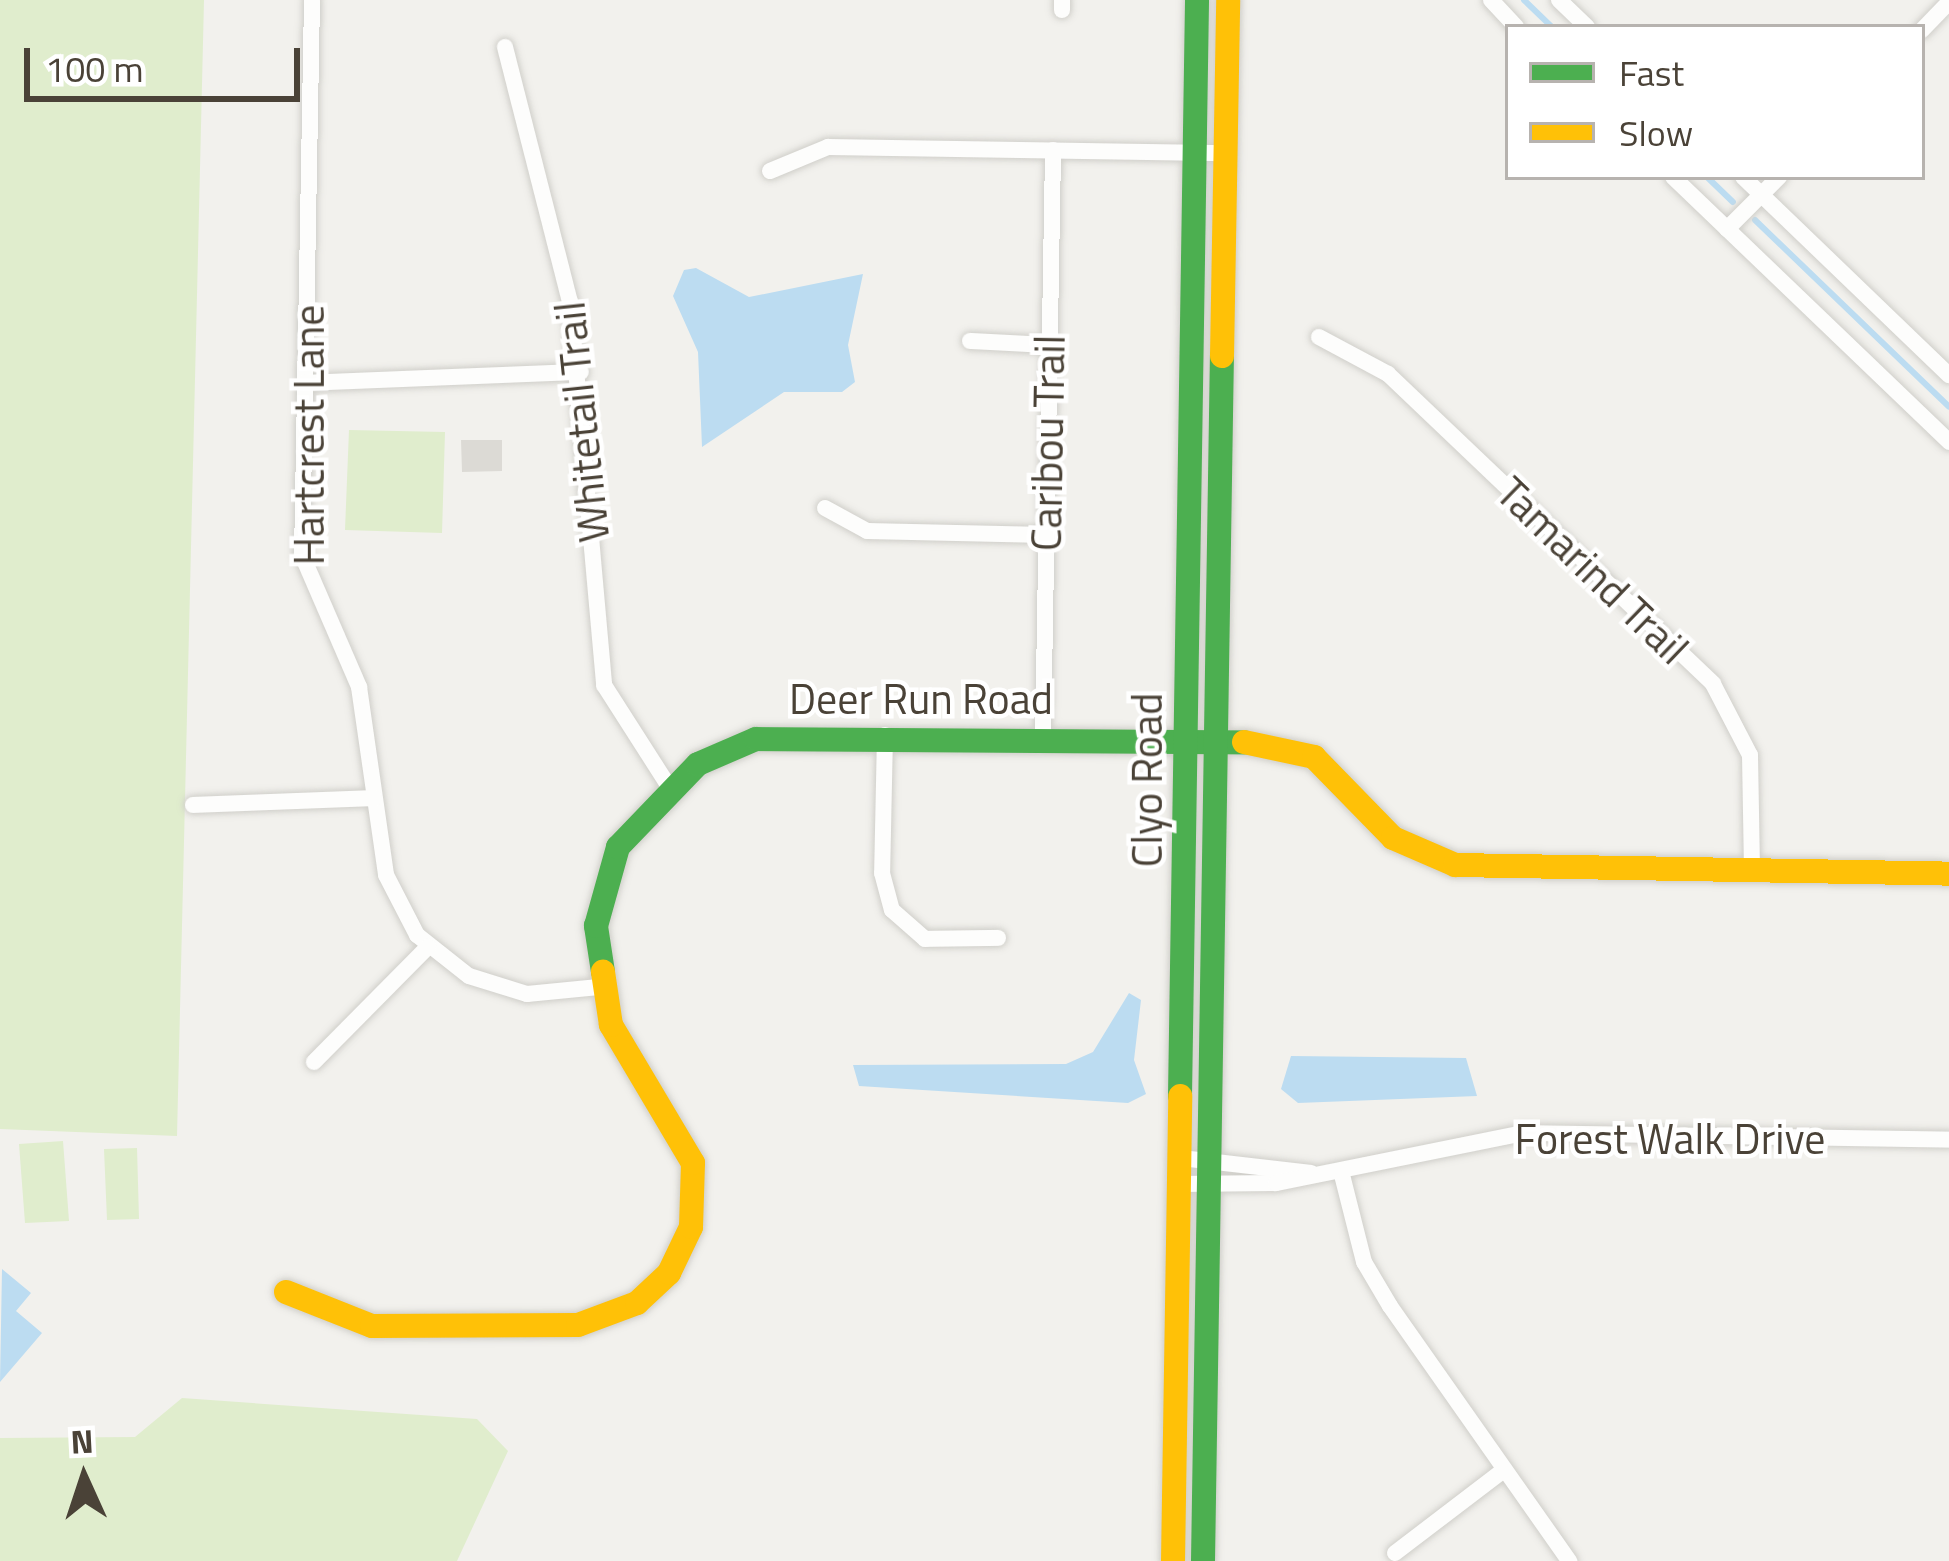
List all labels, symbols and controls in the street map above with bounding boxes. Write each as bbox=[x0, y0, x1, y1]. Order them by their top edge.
scale bar bbox=[30, 24, 306, 98]
legend bbox=[1505, 24, 1925, 180]
text: 100 m bbox=[45, 41, 144, 96]
text: Fast bbox=[1619, 45, 1684, 100]
text: Slow bbox=[1619, 105, 1693, 160]
street label: Whitetail Trail bbox=[543, 299, 619, 545]
street label: Hartcrest Lane bbox=[283, 305, 333, 565]
street label: Caribou Trail bbox=[1020, 334, 1074, 552]
street label: Tamarind Trail bbox=[1487, 466, 1699, 674]
street label: Deer Run Road bbox=[789, 673, 1053, 723]
street label: Clyo Road bbox=[1121, 693, 1171, 867]
street label: Forest Walk Drive bbox=[1515, 1113, 1825, 1163]
text: N bbox=[69, 1415, 95, 1467]
north arrow bbox=[24, 1417, 144, 1537]

